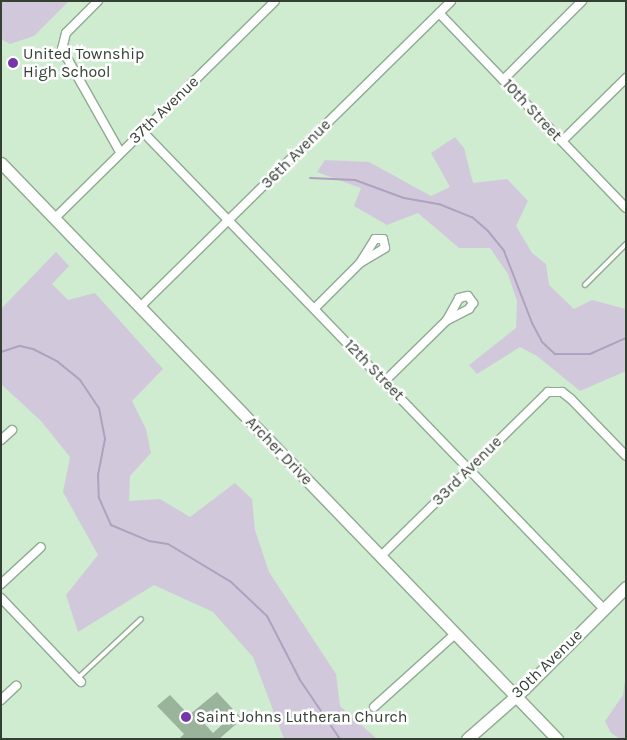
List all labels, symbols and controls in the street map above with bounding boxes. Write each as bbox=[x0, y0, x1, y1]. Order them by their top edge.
place label: United Township High School bbox=[23, 44, 144, 82]
marker: United Township High School bbox=[7, 57, 19, 69]
street label: 37th Avenue bbox=[125, 72, 203, 148]
street label: 10th Street bbox=[498, 75, 566, 145]
street label: 36th Avenue bbox=[257, 115, 335, 193]
street label: 12th Street bbox=[340, 335, 408, 405]
street label: Archer Drive bbox=[242, 413, 316, 489]
street label: 33rd Avenue bbox=[428, 432, 506, 510]
street label: 30th Avenue bbox=[508, 625, 586, 703]
place label: Saint Johns Lutheran Church bbox=[196, 707, 407, 727]
marker: Saint Johns Lutheran Church bbox=[180, 711, 192, 723]

